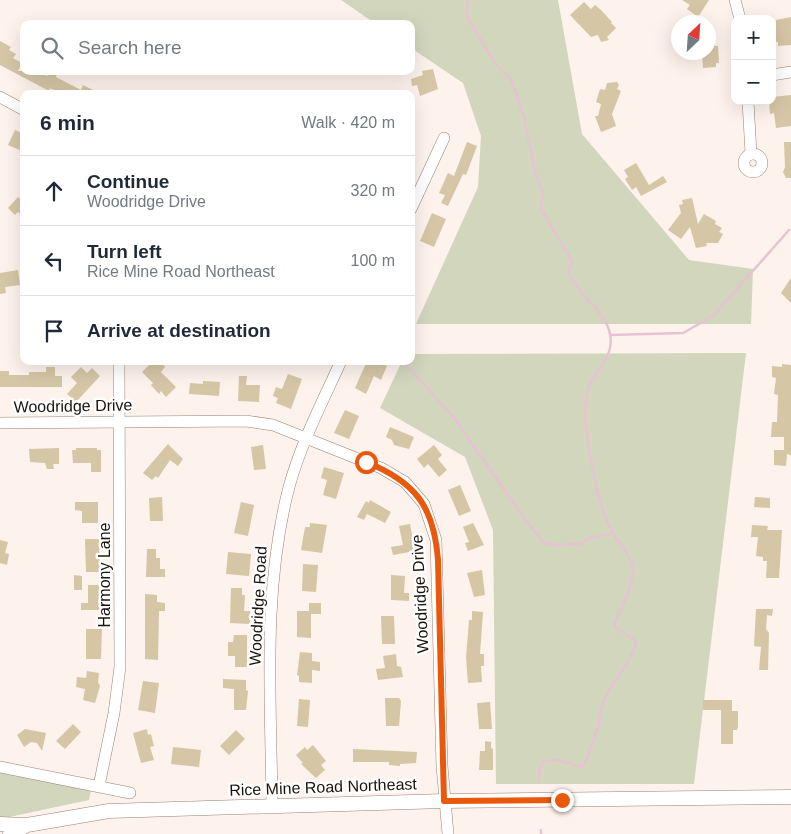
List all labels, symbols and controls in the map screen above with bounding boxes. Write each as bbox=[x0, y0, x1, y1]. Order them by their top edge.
north arrow bbox=[671, 15, 716, 60]
map controls bbox=[731, 15, 776, 105]
button: + bbox=[731, 15, 776, 60]
search box bbox=[20, 20, 415, 75]
icon: search bbox=[38, 34, 66, 62]
text: Search here bbox=[78, 37, 182, 58]
button: − bbox=[731, 60, 776, 105]
text: 6 min bbox=[40, 111, 95, 134]
text: Walk · 420 m bbox=[301, 114, 395, 131]
text: Continue bbox=[87, 171, 169, 192]
icon: ahead bbox=[40, 177, 68, 205]
text: 320 m bbox=[351, 182, 395, 199]
text: Woodridge Drive bbox=[87, 193, 206, 210]
text: Turn left bbox=[87, 241, 162, 262]
icon: left bbox=[40, 247, 68, 275]
text: 100 m bbox=[351, 252, 395, 269]
text: Rice Mine Road Northeast bbox=[87, 263, 275, 280]
icon: arrive bbox=[40, 317, 68, 345]
text: Arrive at destination bbox=[87, 320, 271, 341]
street label: Woodridge Drive bbox=[13, 396, 133, 416]
route start bbox=[355, 451, 378, 474]
street label: Harmony Lane bbox=[96, 522, 113, 627]
street label: Woodridge Drive bbox=[408, 534, 432, 654]
street label: Woodridge Road bbox=[246, 546, 270, 666]
street label: Rice Mine Road Northeast bbox=[229, 775, 418, 799]
route end bbox=[551, 789, 574, 812]

